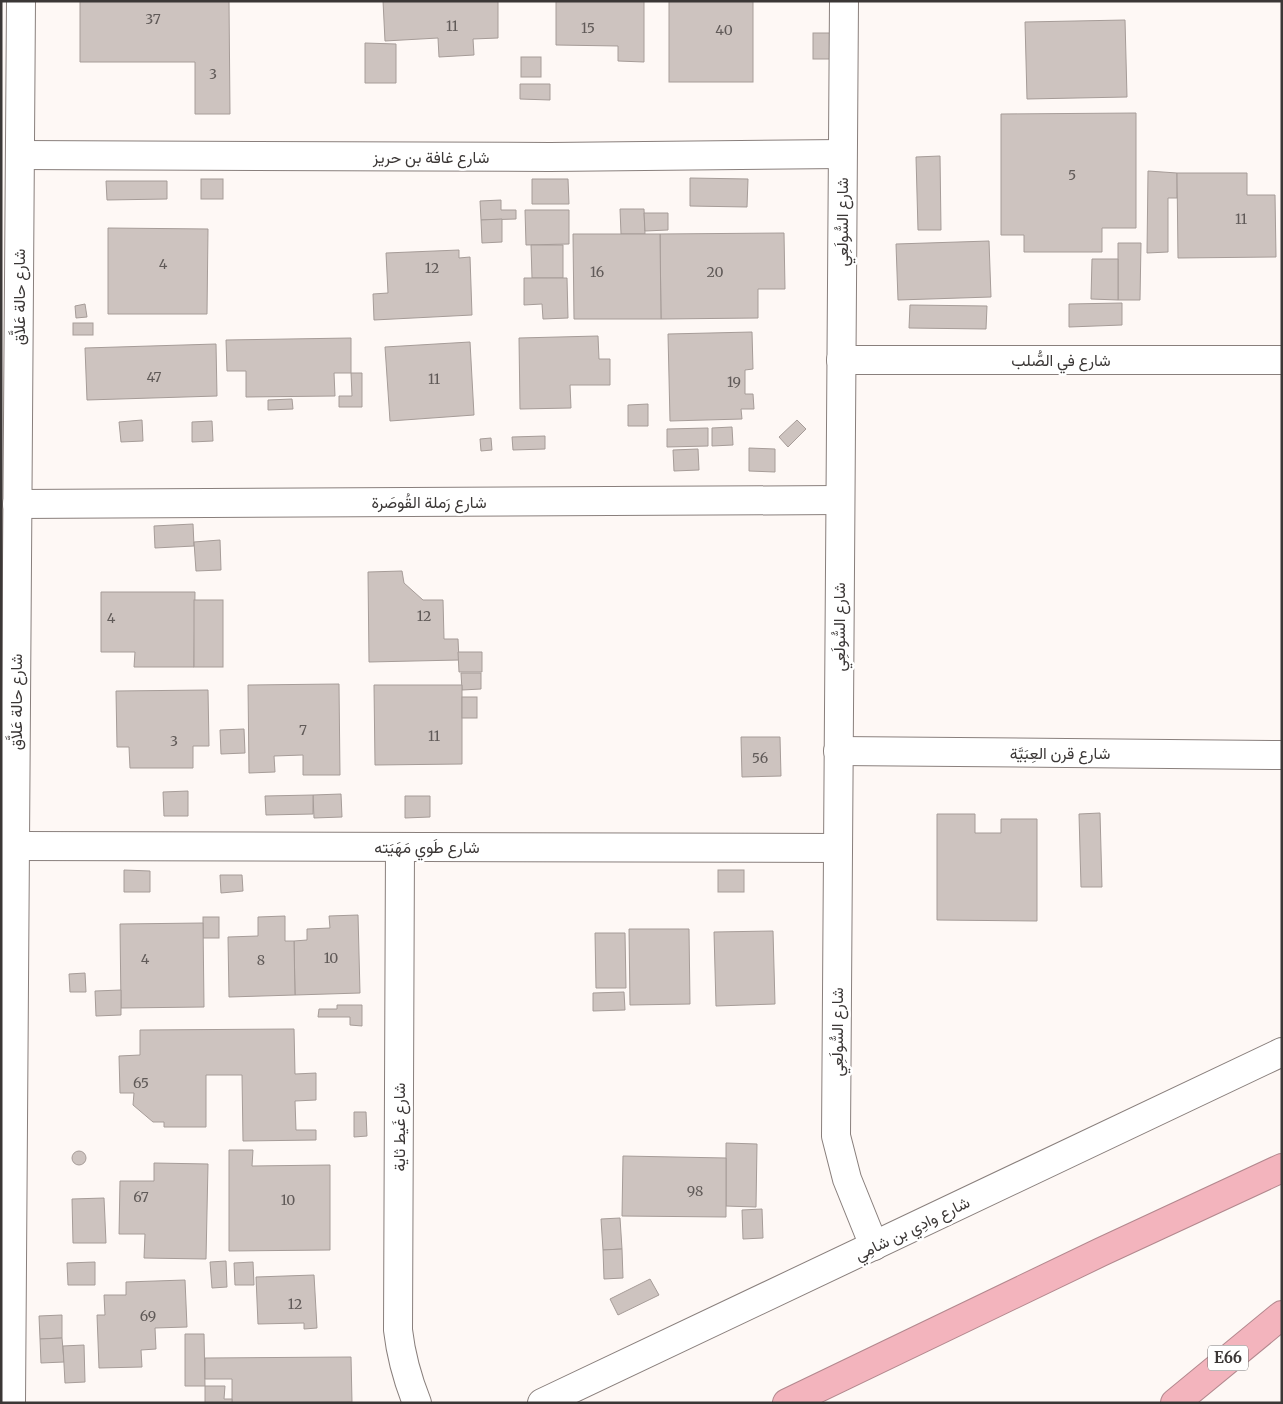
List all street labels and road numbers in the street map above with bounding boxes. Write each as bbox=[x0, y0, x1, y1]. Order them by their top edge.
street label: شارع غافة بن حريز bbox=[372, 147, 489, 169]
street label: شارع السُّولَعِي bbox=[832, 177, 856, 267]
street label: شارع حالة عَلاَّق bbox=[8, 249, 31, 345]
street label: شارع في الصُّلب bbox=[1011, 350, 1111, 374]
street label: شارع رَملة القُوصَرة bbox=[371, 492, 487, 514]
street label: شارع السُّولَعِي bbox=[829, 582, 853, 672]
street label: شارع حالة عَلاَّق bbox=[5, 654, 28, 750]
street label: شارع قرن العِبَيَّة bbox=[1010, 743, 1110, 765]
street label: شارع طَوي مَهَيَته bbox=[374, 837, 480, 861]
street label: شارع السُّولَعِي bbox=[827, 987, 851, 1077]
street label: شارع غَيط ثاية bbox=[389, 1083, 411, 1171]
street label: شارع وادِي بن شامِي bbox=[851, 1191, 975, 1268]
road number: E66 bbox=[1208, 1346, 1248, 1370]

